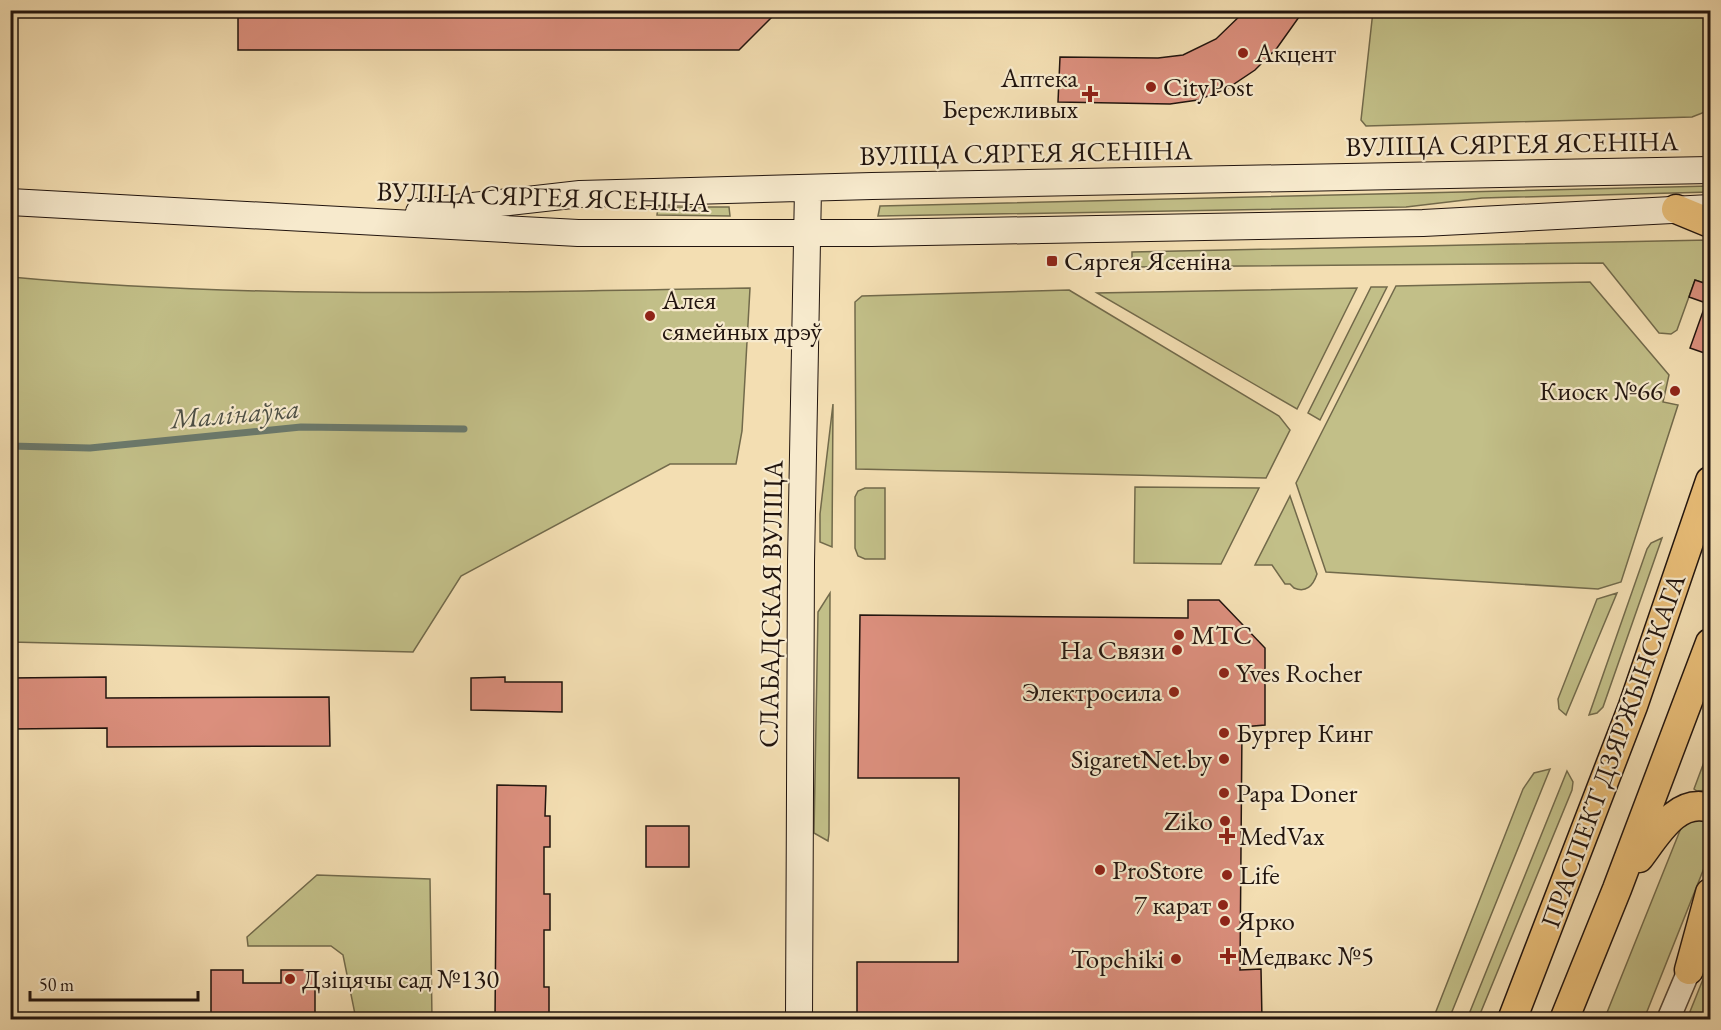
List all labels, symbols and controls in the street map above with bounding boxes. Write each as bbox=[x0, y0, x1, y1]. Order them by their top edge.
place label: Акцент bbox=[1254, 35, 1336, 70]
marker: Акцент bbox=[1236, 46, 1250, 60]
place label: Аптека Бережливых bbox=[942, 60, 1078, 126]
place label: CityPost bbox=[1163, 69, 1254, 104]
marker: CityPost bbox=[1144, 80, 1158, 94]
marker: Аптека Бережливых bbox=[1083, 87, 1097, 101]
street label: ВУЛІЦА СЯРГЕЯ ЯСЕНІНА bbox=[1345, 123, 1679, 164]
street label: ВУЛІЦА СЯРГЕЯ ЯСЕНІНА bbox=[859, 132, 1193, 173]
street label: ВУЛІЦА СЯРГЕЯ ЯСЕНІНА bbox=[376, 173, 710, 220]
place label: Сяргея Ясеніна bbox=[1064, 243, 1232, 278]
marker: Сяргея Ясеніна bbox=[1045, 254, 1059, 268]
place label: Алея сямейных дрэў bbox=[661, 282, 822, 348]
marker: Алея сямейных дрэў bbox=[643, 309, 657, 323]
place label: Киоск №66 bbox=[1539, 373, 1663, 408]
marker: Киоск №66 bbox=[1668, 384, 1682, 398]
water label: Малінаўка bbox=[167, 389, 301, 437]
street label: СЛАБАДСКАЯ ВУЛІЦА bbox=[750, 459, 791, 748]
street label: ПРАСПЕКТ ДЗЯРЖЫНСКАГА bbox=[1532, 569, 1693, 933]
place label: МТС bbox=[1191, 617, 1252, 652]
marker: МТС bbox=[1172, 628, 1186, 642]
place label: На Связи bbox=[1060, 632, 1165, 667]
marker: На Связи bbox=[1170, 643, 1184, 657]
place label: Yves Rocher bbox=[1236, 655, 1362, 690]
marker: Yves Rocher bbox=[1217, 666, 1231, 680]
place label: Электросила bbox=[1022, 674, 1162, 709]
marker: Электросила bbox=[1167, 685, 1181, 699]
place label: Бургер Кинг bbox=[1236, 715, 1373, 750]
marker: Бургер Кинг bbox=[1217, 726, 1231, 740]
place label: SigaretNet.by bbox=[1071, 741, 1212, 776]
marker: SigaretNet.by bbox=[1217, 752, 1231, 766]
place label: Papa Doner bbox=[1236, 775, 1358, 810]
marker: Papa Doner bbox=[1217, 786, 1231, 800]
place label: Ziko bbox=[1164, 803, 1213, 838]
marker: Ziko bbox=[1218, 814, 1232, 828]
place label: MedVax bbox=[1239, 818, 1325, 853]
marker: MedVax bbox=[1220, 829, 1234, 843]
place label: ProStore bbox=[1112, 852, 1203, 887]
place label: Life bbox=[1239, 857, 1280, 892]
marker: ProStore bbox=[1093, 863, 1107, 877]
marker: Life bbox=[1220, 868, 1234, 882]
place label: 7 карат bbox=[1134, 887, 1211, 922]
marker: 7 карат bbox=[1216, 898, 1230, 912]
place label: Ярко bbox=[1236, 903, 1295, 938]
marker: Ярко bbox=[1218, 914, 1232, 928]
place label: Медвакс №5 bbox=[1240, 938, 1374, 973]
place label: Topchiki bbox=[1071, 941, 1164, 976]
marker: Медвакс №5 bbox=[1221, 949, 1235, 963]
marker: Topchiki bbox=[1169, 952, 1183, 966]
place label: Дзіцячы сад №130 bbox=[302, 961, 499, 996]
scale bar bbox=[30, 964, 198, 1002]
marker: Дзіцячы сад №130 bbox=[283, 972, 297, 986]
text: 50 m bbox=[39, 973, 74, 996]

